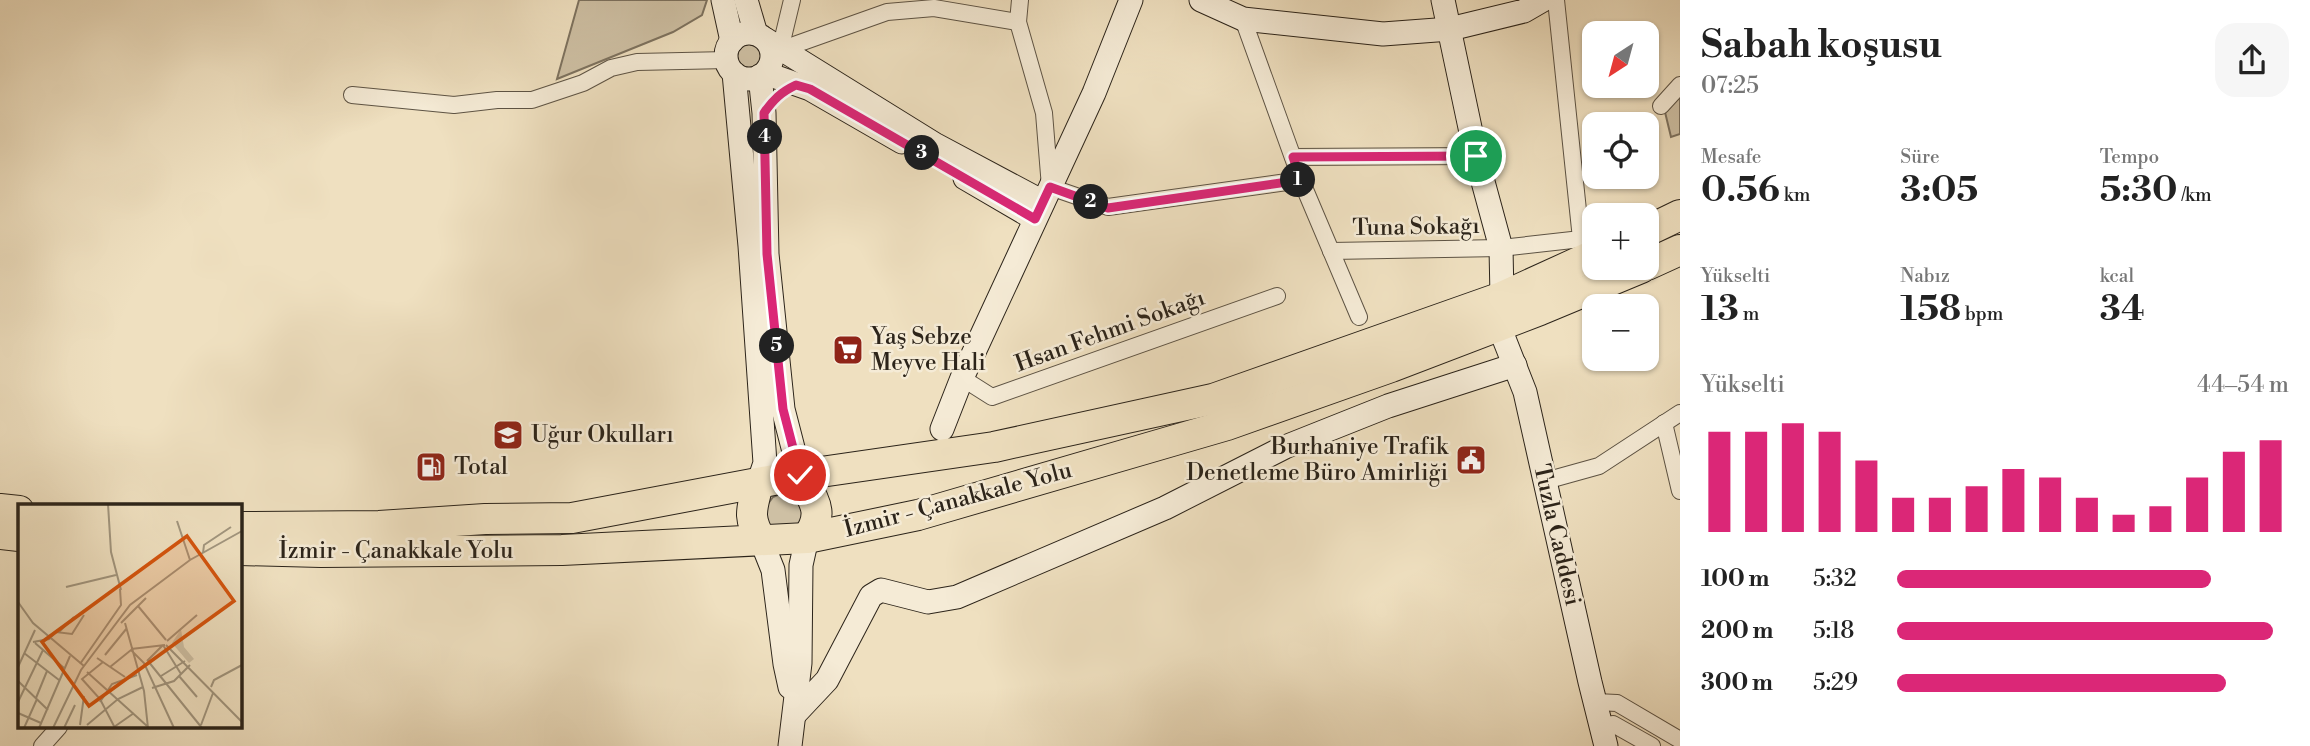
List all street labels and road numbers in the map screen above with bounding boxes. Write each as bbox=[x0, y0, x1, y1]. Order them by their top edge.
street label: Tuna Sokağı bbox=[1352, 212, 1480, 242]
street label: Hsan Fehmi Sokağı bbox=[1011, 284, 1209, 378]
street label: İzmir - Çanakkale Yolu bbox=[841, 454, 1075, 544]
street label: Tuzla Caddesi bbox=[1527, 461, 1587, 609]
street label: İzmir - Çanakkale Yolu bbox=[279, 535, 513, 565]

